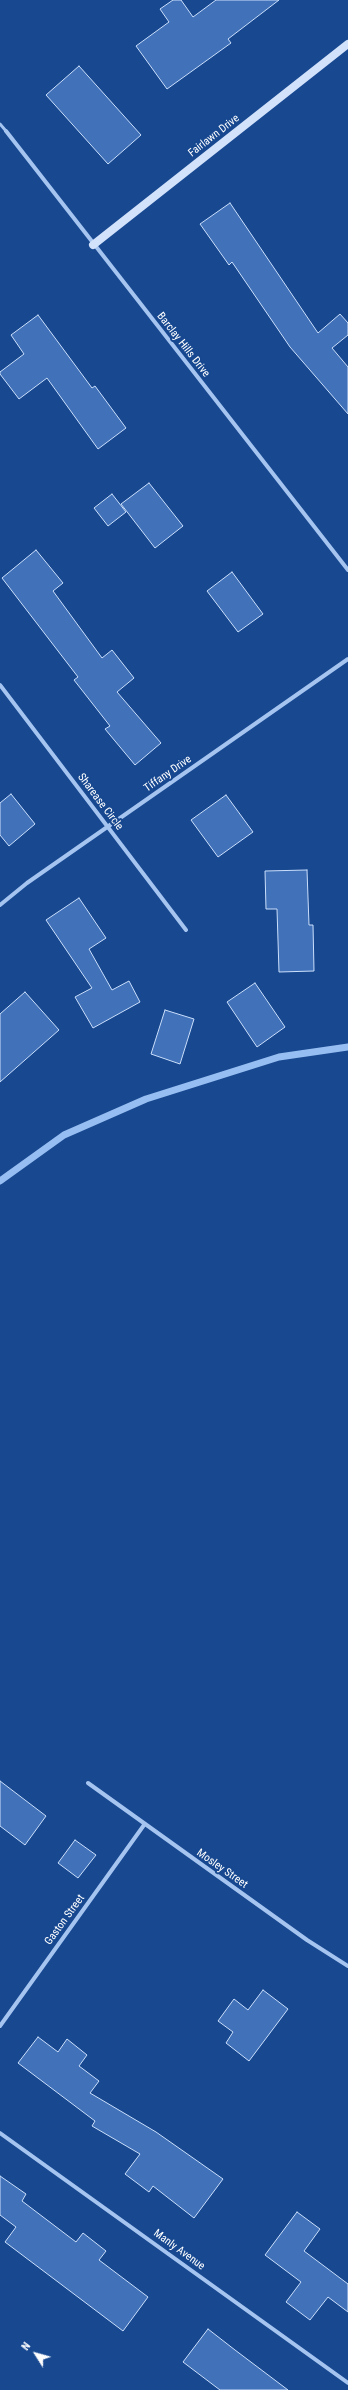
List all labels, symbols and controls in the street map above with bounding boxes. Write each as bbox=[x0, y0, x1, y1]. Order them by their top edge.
street label: Fairlawn Drive bbox=[186, 112, 242, 160]
street label: Barclay Hills Drive bbox=[154, 310, 212, 380]
street label: Tiffany Drive bbox=[142, 753, 194, 795]
street label: Sharease Circle bbox=[74, 771, 126, 833]
street label: Mosley Street bbox=[194, 1847, 250, 1891]
street label: Gaston Street bbox=[42, 1892, 88, 1948]
street label: Manly Avenue bbox=[151, 2227, 207, 2273]
north arrow bbox=[16, 2334, 56, 2374]
text: N bbox=[19, 2340, 33, 2353]

